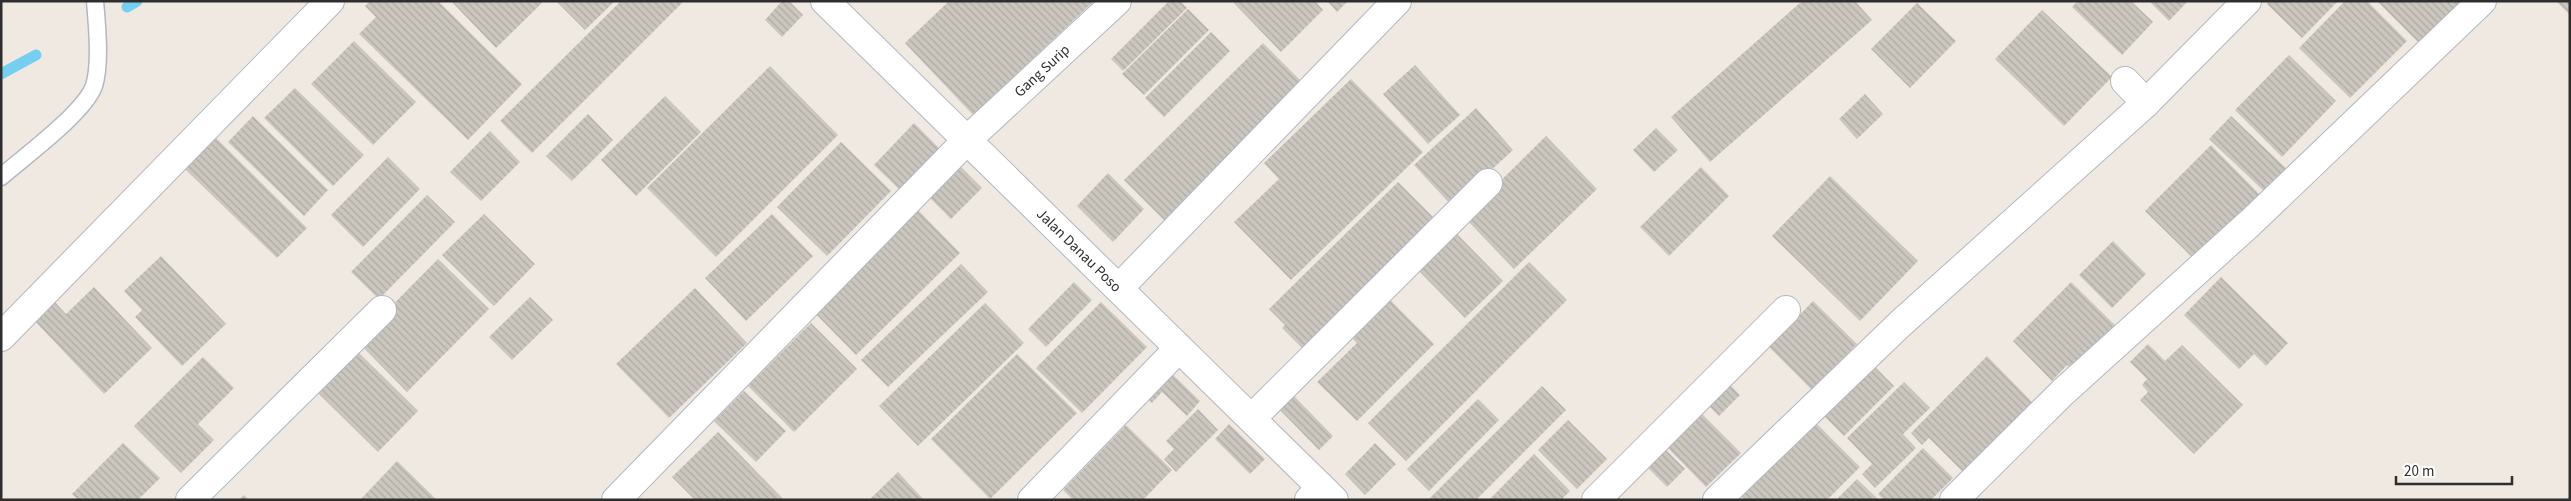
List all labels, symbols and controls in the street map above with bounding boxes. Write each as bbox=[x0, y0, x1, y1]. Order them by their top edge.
street label: Gang Surip bbox=[1010, 39, 1074, 102]
street label: Jalan Danau Poso bbox=[1032, 204, 1126, 297]
scale bar bbox=[2396, 454, 2512, 486]
text: 20 m bbox=[2404, 461, 2434, 482]

